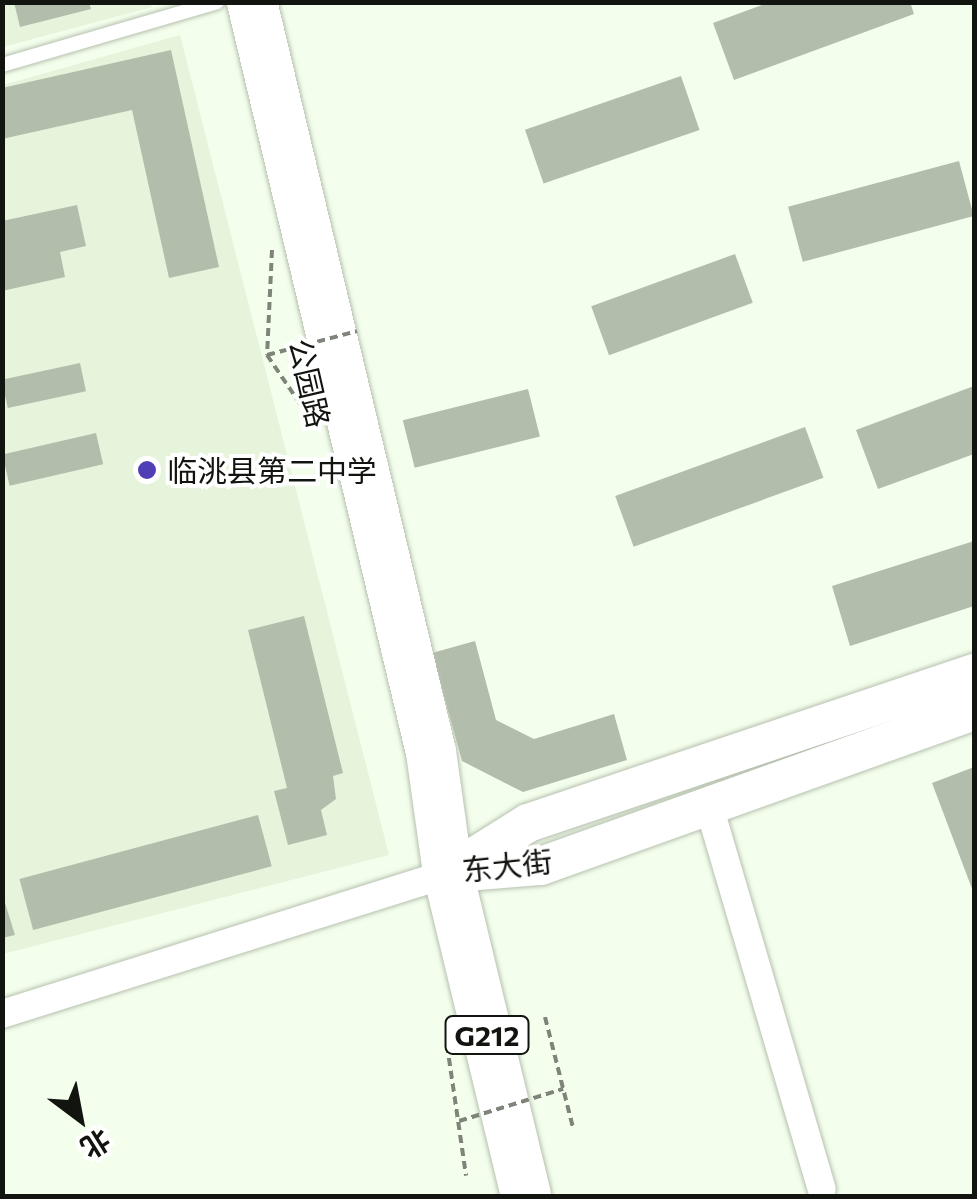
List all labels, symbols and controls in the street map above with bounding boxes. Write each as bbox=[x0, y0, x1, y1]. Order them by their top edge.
street label: 公园路 bbox=[282, 335, 338, 431]
place label: 临洮县第二中学 bbox=[167, 452, 377, 488]
marker: 临洮县第二中学 bbox=[136, 459, 158, 481]
street label: 东大街 bbox=[460, 842, 554, 888]
road number: G212 bbox=[444, 1012, 530, 1058]
north arrow bbox=[30, 1069, 130, 1169]
text: 北 bbox=[75, 1123, 117, 1166]

